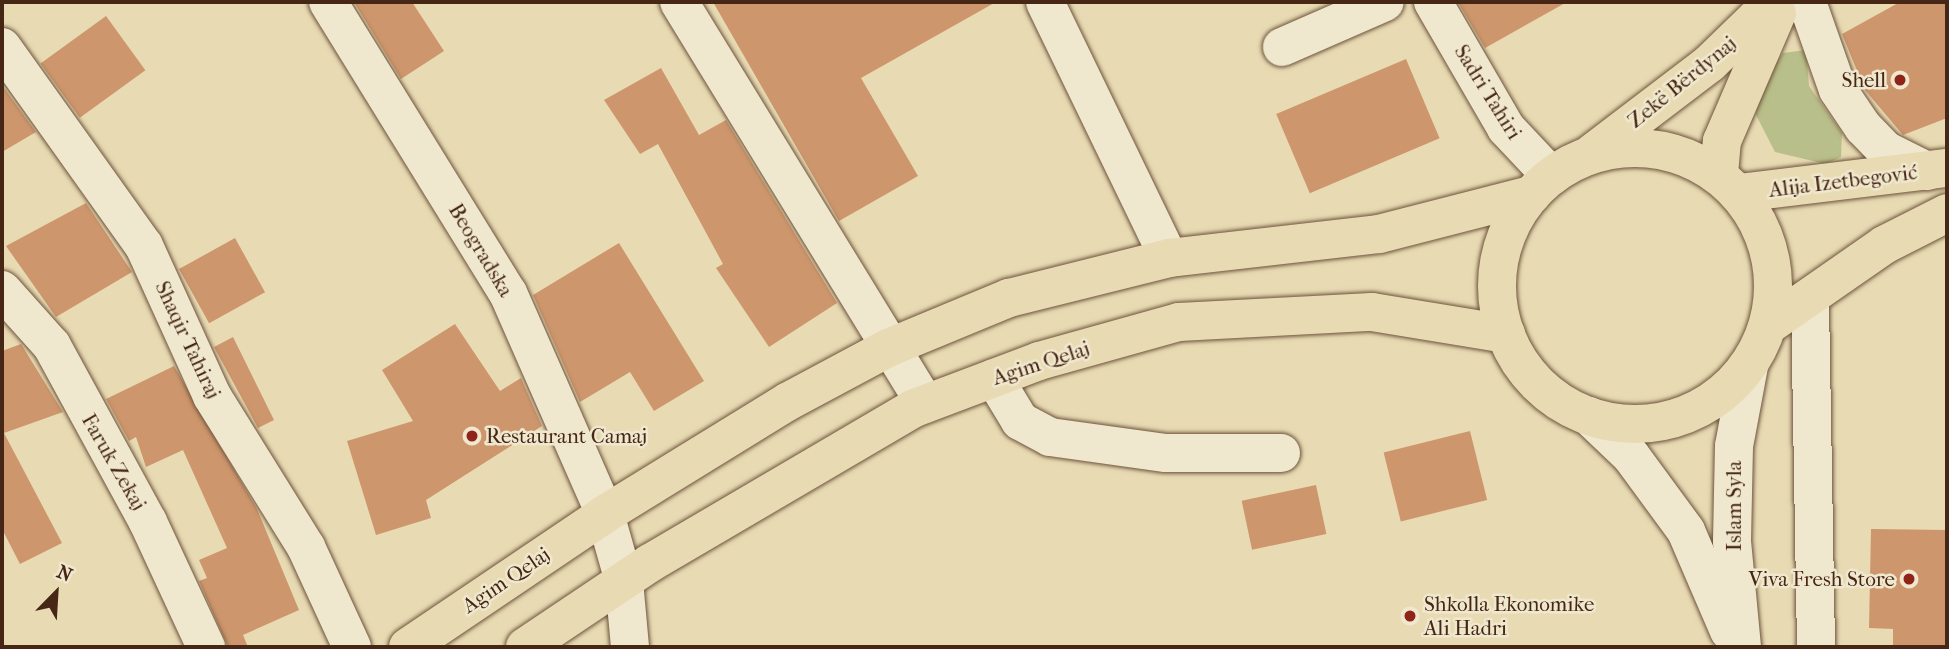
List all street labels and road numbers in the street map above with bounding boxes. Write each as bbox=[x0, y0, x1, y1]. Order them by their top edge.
street label: Zekë Bërdynaj bbox=[1623, 31, 1741, 133]
street label: Sadri Tahiri bbox=[1449, 40, 1527, 144]
street label: Alija Izetbegović bbox=[1767, 159, 1919, 203]
street label: Beogradska bbox=[443, 199, 519, 301]
street label: Shaqir Tahiraj bbox=[150, 277, 226, 403]
street label: Agim Qelaj bbox=[989, 335, 1093, 391]
street label: Faruk Zekaj bbox=[76, 409, 152, 515]
street label: Islam Syla bbox=[1721, 461, 1747, 551]
street label: Agim Qelaj bbox=[457, 541, 555, 619]

